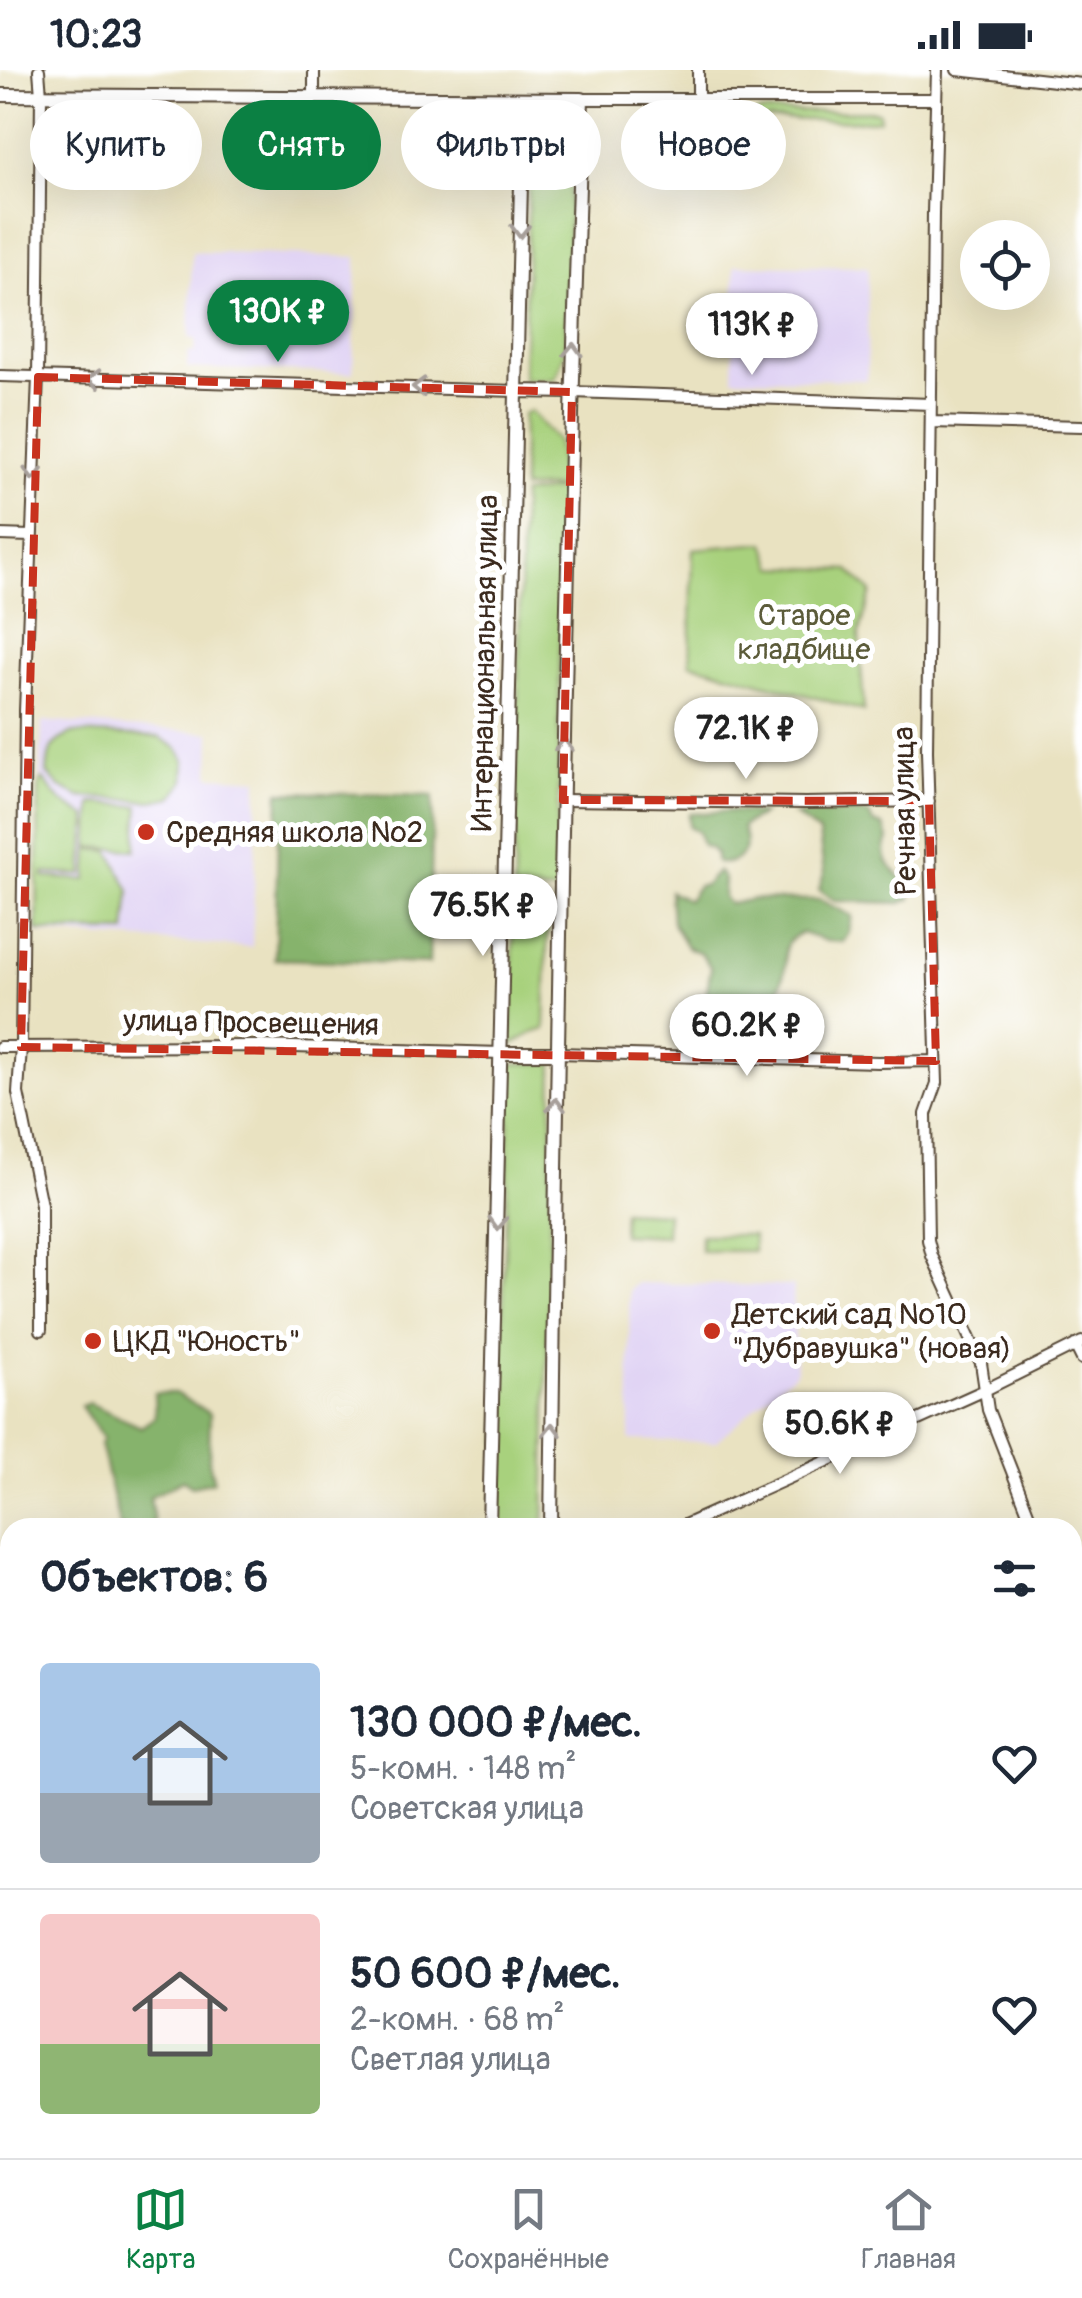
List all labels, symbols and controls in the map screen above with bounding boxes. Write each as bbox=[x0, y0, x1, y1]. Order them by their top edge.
text: 10:23 bbox=[50, 11, 142, 59]
chip: Купить bbox=[30, 100, 202, 190]
chip: Снять bbox=[222, 100, 381, 190]
chip: Фильтры bbox=[401, 100, 601, 190]
chip: Новое bbox=[621, 100, 786, 190]
map controls bbox=[960, 220, 1050, 310]
button: locate bbox=[960, 220, 1050, 310]
one-way arrow bbox=[510, 224, 531, 240]
pin: 130K ₽ bbox=[197, 280, 359, 365]
text: 130K ₽ bbox=[229, 292, 327, 332]
pin: 113K ₽ bbox=[671, 293, 833, 378]
text: 113K ₽ bbox=[708, 305, 796, 345]
one-way arrow bbox=[562, 342, 583, 358]
one-way arrow bbox=[86, 369, 101, 390]
one-way arrow bbox=[410, 377, 426, 398]
one-way arrow bbox=[23, 467, 44, 483]
street label: Интернациональная улица bbox=[464, 494, 506, 832]
park label: Старое кладбище bbox=[738, 597, 871, 668]
pin: 72.1K ₽ bbox=[654, 697, 838, 782]
text: 72.1K ₽ bbox=[696, 709, 796, 749]
street label: Речная улица bbox=[885, 726, 925, 896]
one-way arrow bbox=[553, 737, 575, 752]
place label: Средняя школа №2 bbox=[166, 814, 423, 851]
marker: Средняя школа №2 bbox=[135, 821, 157, 843]
pin: 76.5K ₽ bbox=[391, 874, 575, 959]
text: 76.5K ₽ bbox=[430, 886, 536, 926]
pin: 60.2K ₽ bbox=[655, 994, 839, 1079]
street label: улица Просвещения bbox=[122, 1002, 379, 1044]
text: 60.2K ₽ bbox=[692, 1006, 802, 1046]
one-way arrow bbox=[546, 1097, 567, 1113]
one-way arrow bbox=[487, 1215, 508, 1231]
place label: Детский сад №10 "Дубравушка" (новая) bbox=[731, 1296, 1011, 1367]
marker: Детский сад №10 "Дубравушка" (новая) bbox=[701, 1320, 723, 1342]
place label: ЦКД "Юность" bbox=[113, 1323, 301, 1360]
marker: ЦКД "Юность" bbox=[82, 1330, 104, 1352]
pin: 50.6K ₽ bbox=[748, 1392, 932, 1477]
text: 50.6K ₽ bbox=[785, 1404, 895, 1444]
one-way arrow bbox=[541, 1422, 563, 1438]
icon: filters bbox=[987, 1551, 1042, 1606]
text: Объектов: 6 bbox=[40, 1552, 268, 1604]
text: 130 000 ₽/мес. bbox=[350, 1697, 642, 1749]
icon: home bbox=[120, 1703, 240, 1823]
icon: heart bbox=[987, 1736, 1042, 1791]
text: 5-комн. · 148 m² bbox=[350, 1749, 576, 1789]
text: Советская улица bbox=[350, 1789, 584, 1829]
text: 50 600 ₽/мес. bbox=[350, 1948, 621, 2000]
icon: home bbox=[120, 1954, 240, 2074]
icon: heart bbox=[987, 1987, 1042, 2042]
text: 2-комн. · 68 m² bbox=[350, 2000, 565, 2040]
text: Светлая улица bbox=[350, 2040, 551, 2080]
tab: Карта bbox=[126, 2182, 195, 2277]
tab: Сохранённые bbox=[447, 2182, 609, 2277]
tab: Главная bbox=[861, 2182, 956, 2277]

